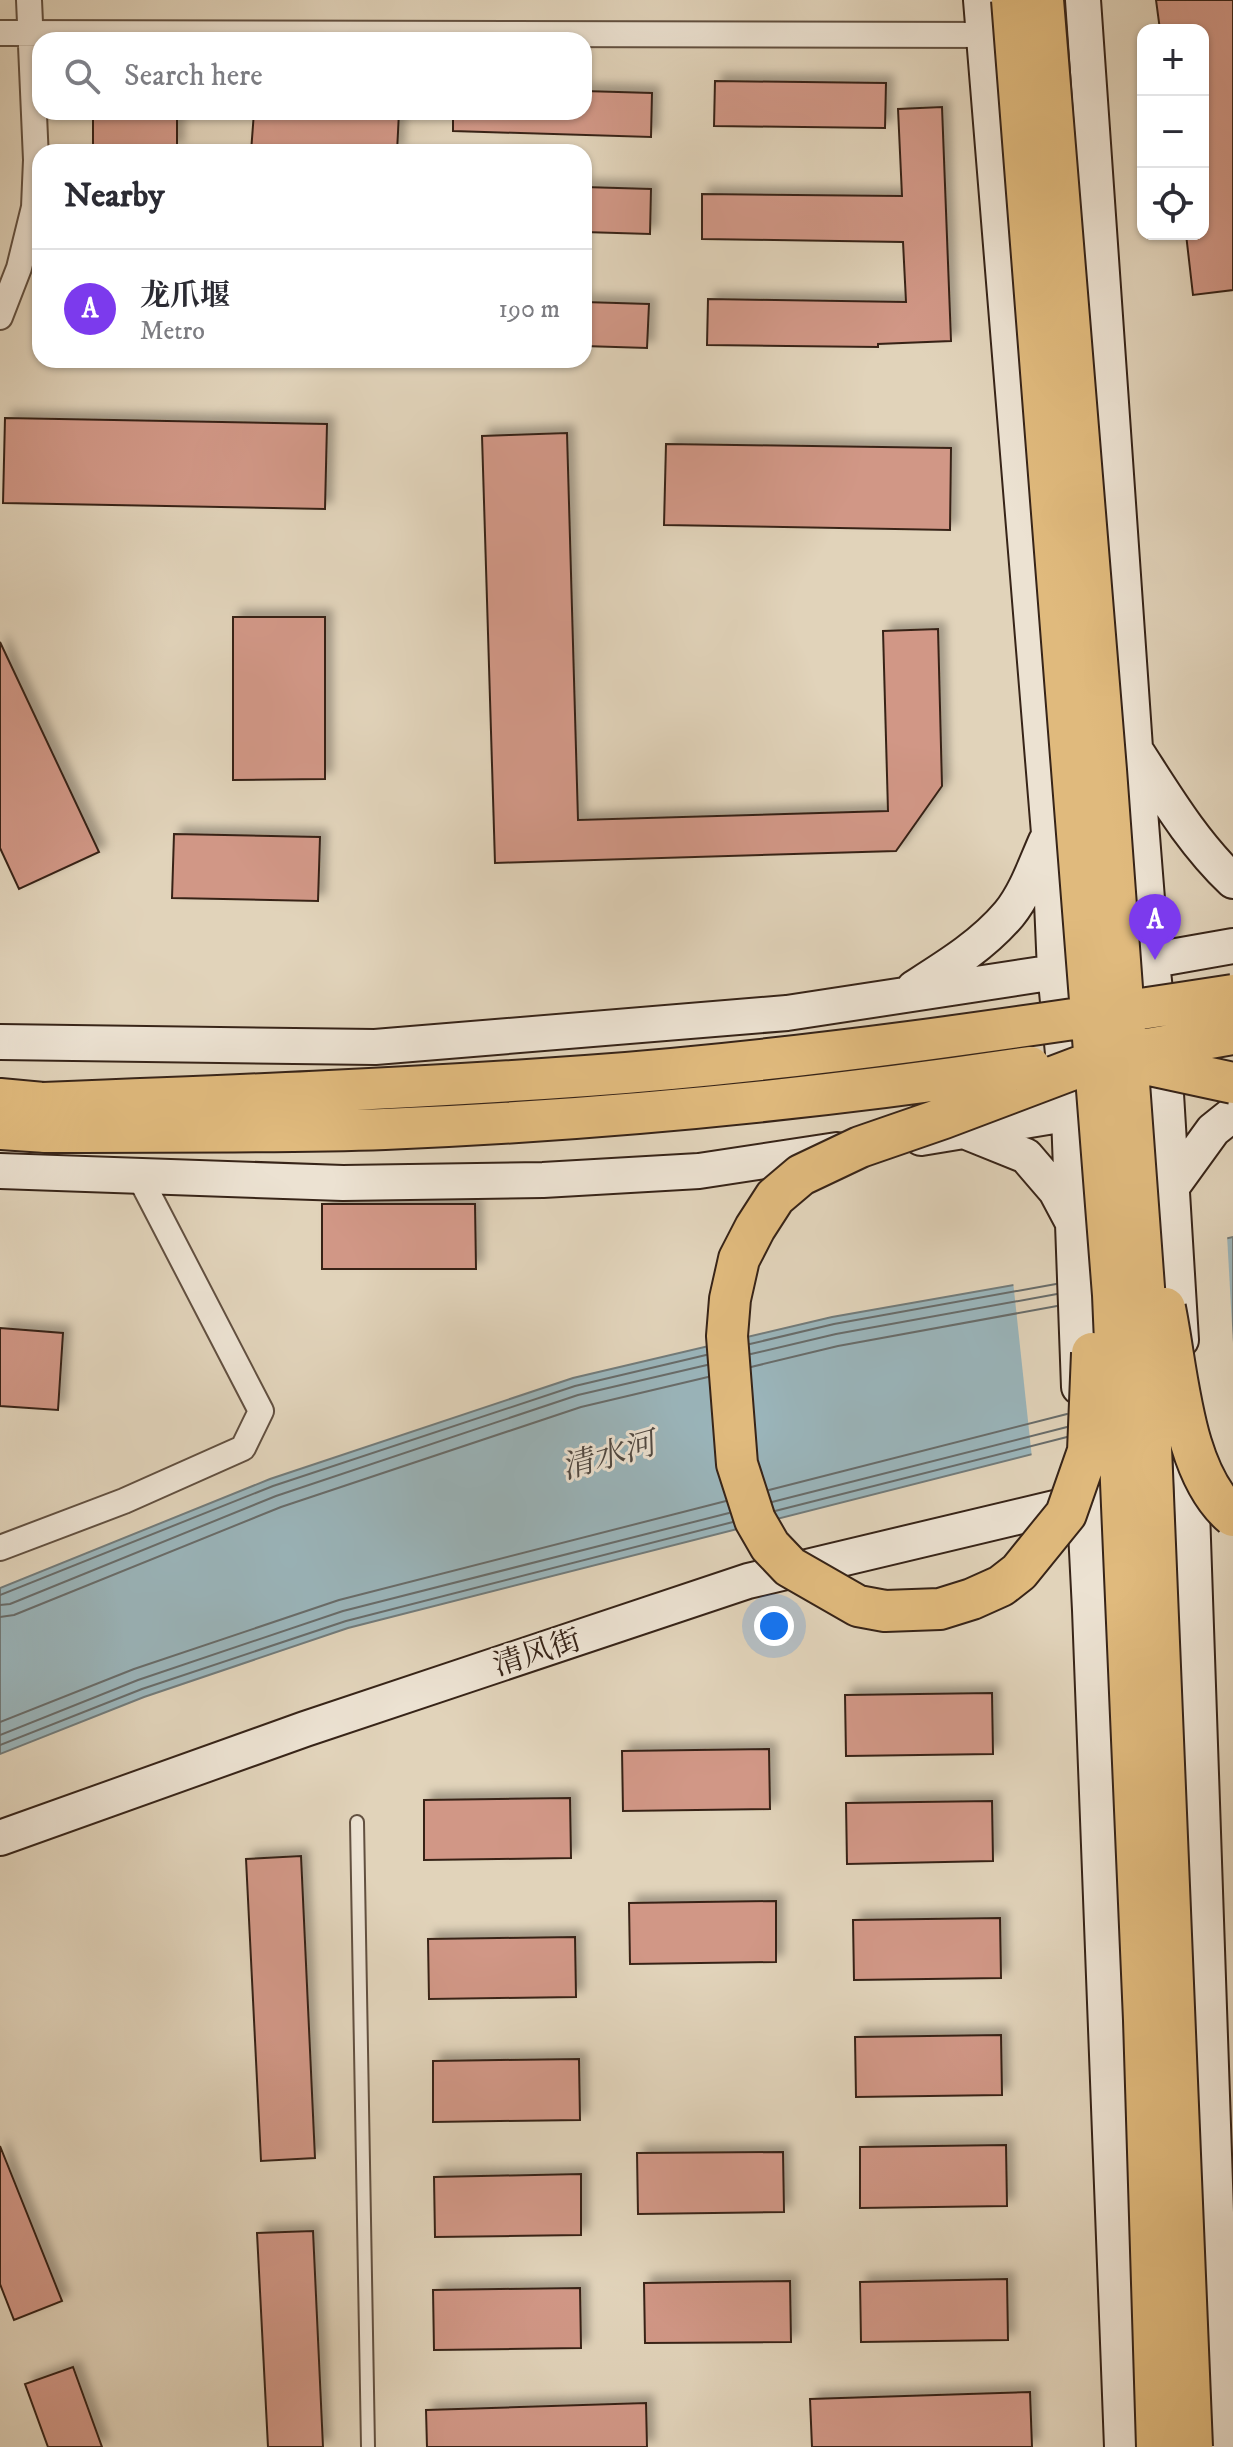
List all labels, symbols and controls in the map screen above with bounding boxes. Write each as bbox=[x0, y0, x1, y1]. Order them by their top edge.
map controls bbox=[1137, 24, 1209, 240]
button: + bbox=[1137, 24, 1209, 96]
search box bbox=[32, 32, 592, 120]
icon: search bbox=[60, 54, 104, 98]
text: Search here bbox=[124, 58, 263, 95]
button: − bbox=[1137, 96, 1209, 168]
button: locate bbox=[1137, 168, 1209, 240]
text: Nearby bbox=[64, 175, 165, 217]
text: 龙爪堰 bbox=[140, 278, 230, 315]
text: A bbox=[82, 293, 98, 326]
text: 190 m bbox=[498, 293, 560, 326]
text: Metro bbox=[140, 315, 205, 348]
pin: A bbox=[1129, 894, 1181, 960]
water label: 清水河 bbox=[557, 1423, 665, 1489]
your location bbox=[754, 1606, 794, 1646]
street label: 清风街 bbox=[489, 1622, 586, 1685]

